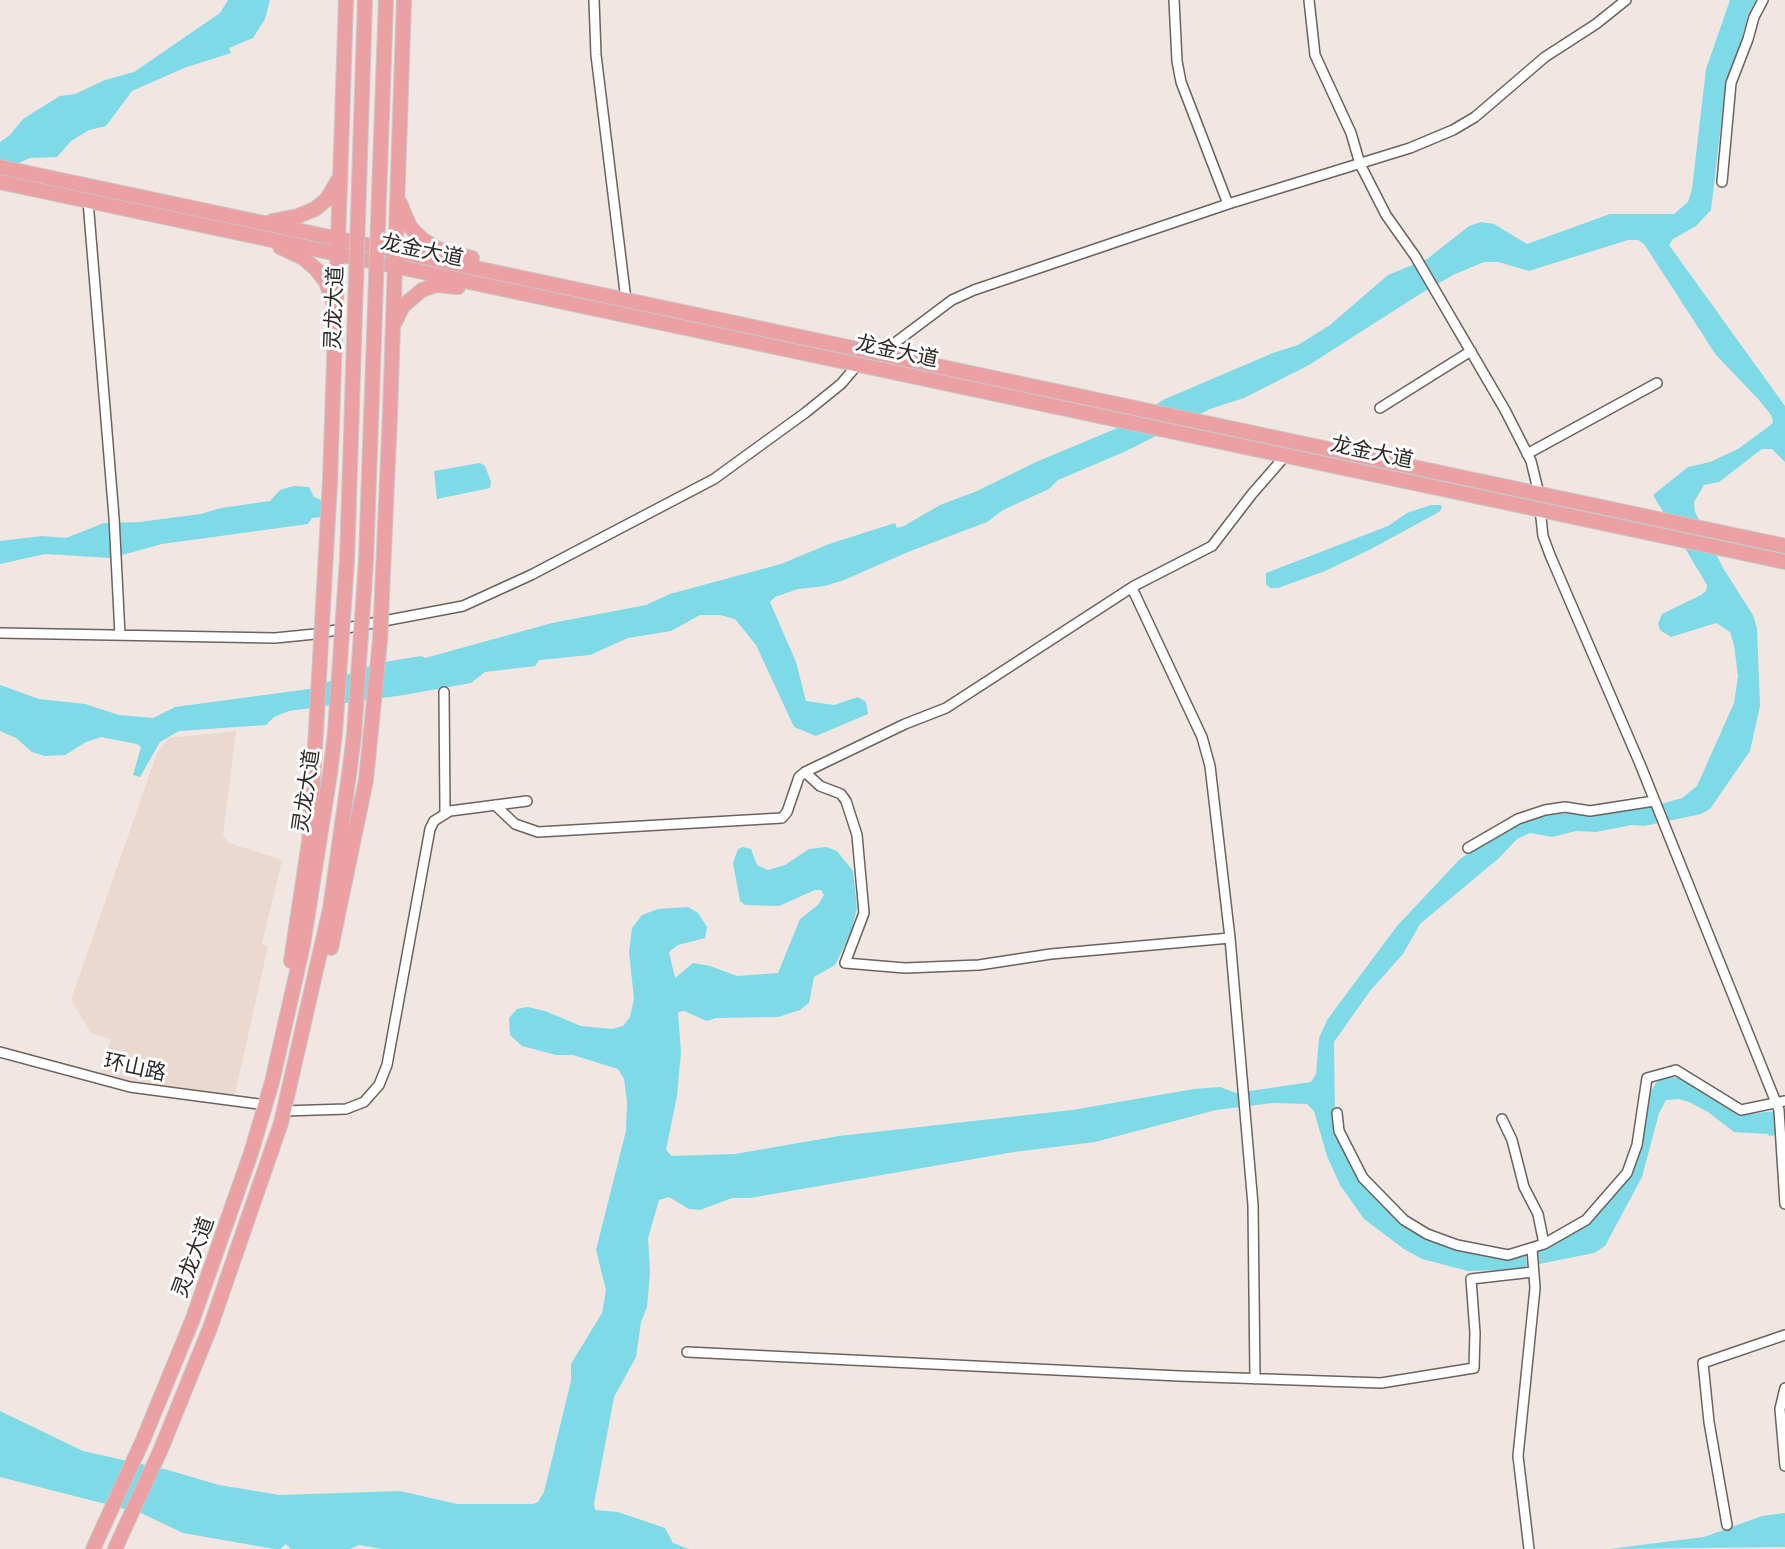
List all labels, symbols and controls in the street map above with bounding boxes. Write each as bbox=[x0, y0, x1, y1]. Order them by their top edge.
street label: 龙金大道 bbox=[378, 229, 466, 271]
street label: 灵龙大道 bbox=[320, 266, 348, 350]
street label: 龙金大道 bbox=[853, 330, 941, 372]
street label: 龙金大道 bbox=[1328, 431, 1416, 473]
street label: 灵龙大道 bbox=[288, 748, 324, 834]
street label: 环山路 bbox=[102, 1048, 168, 1086]
street label: 灵龙大道 bbox=[167, 1213, 219, 1301]

